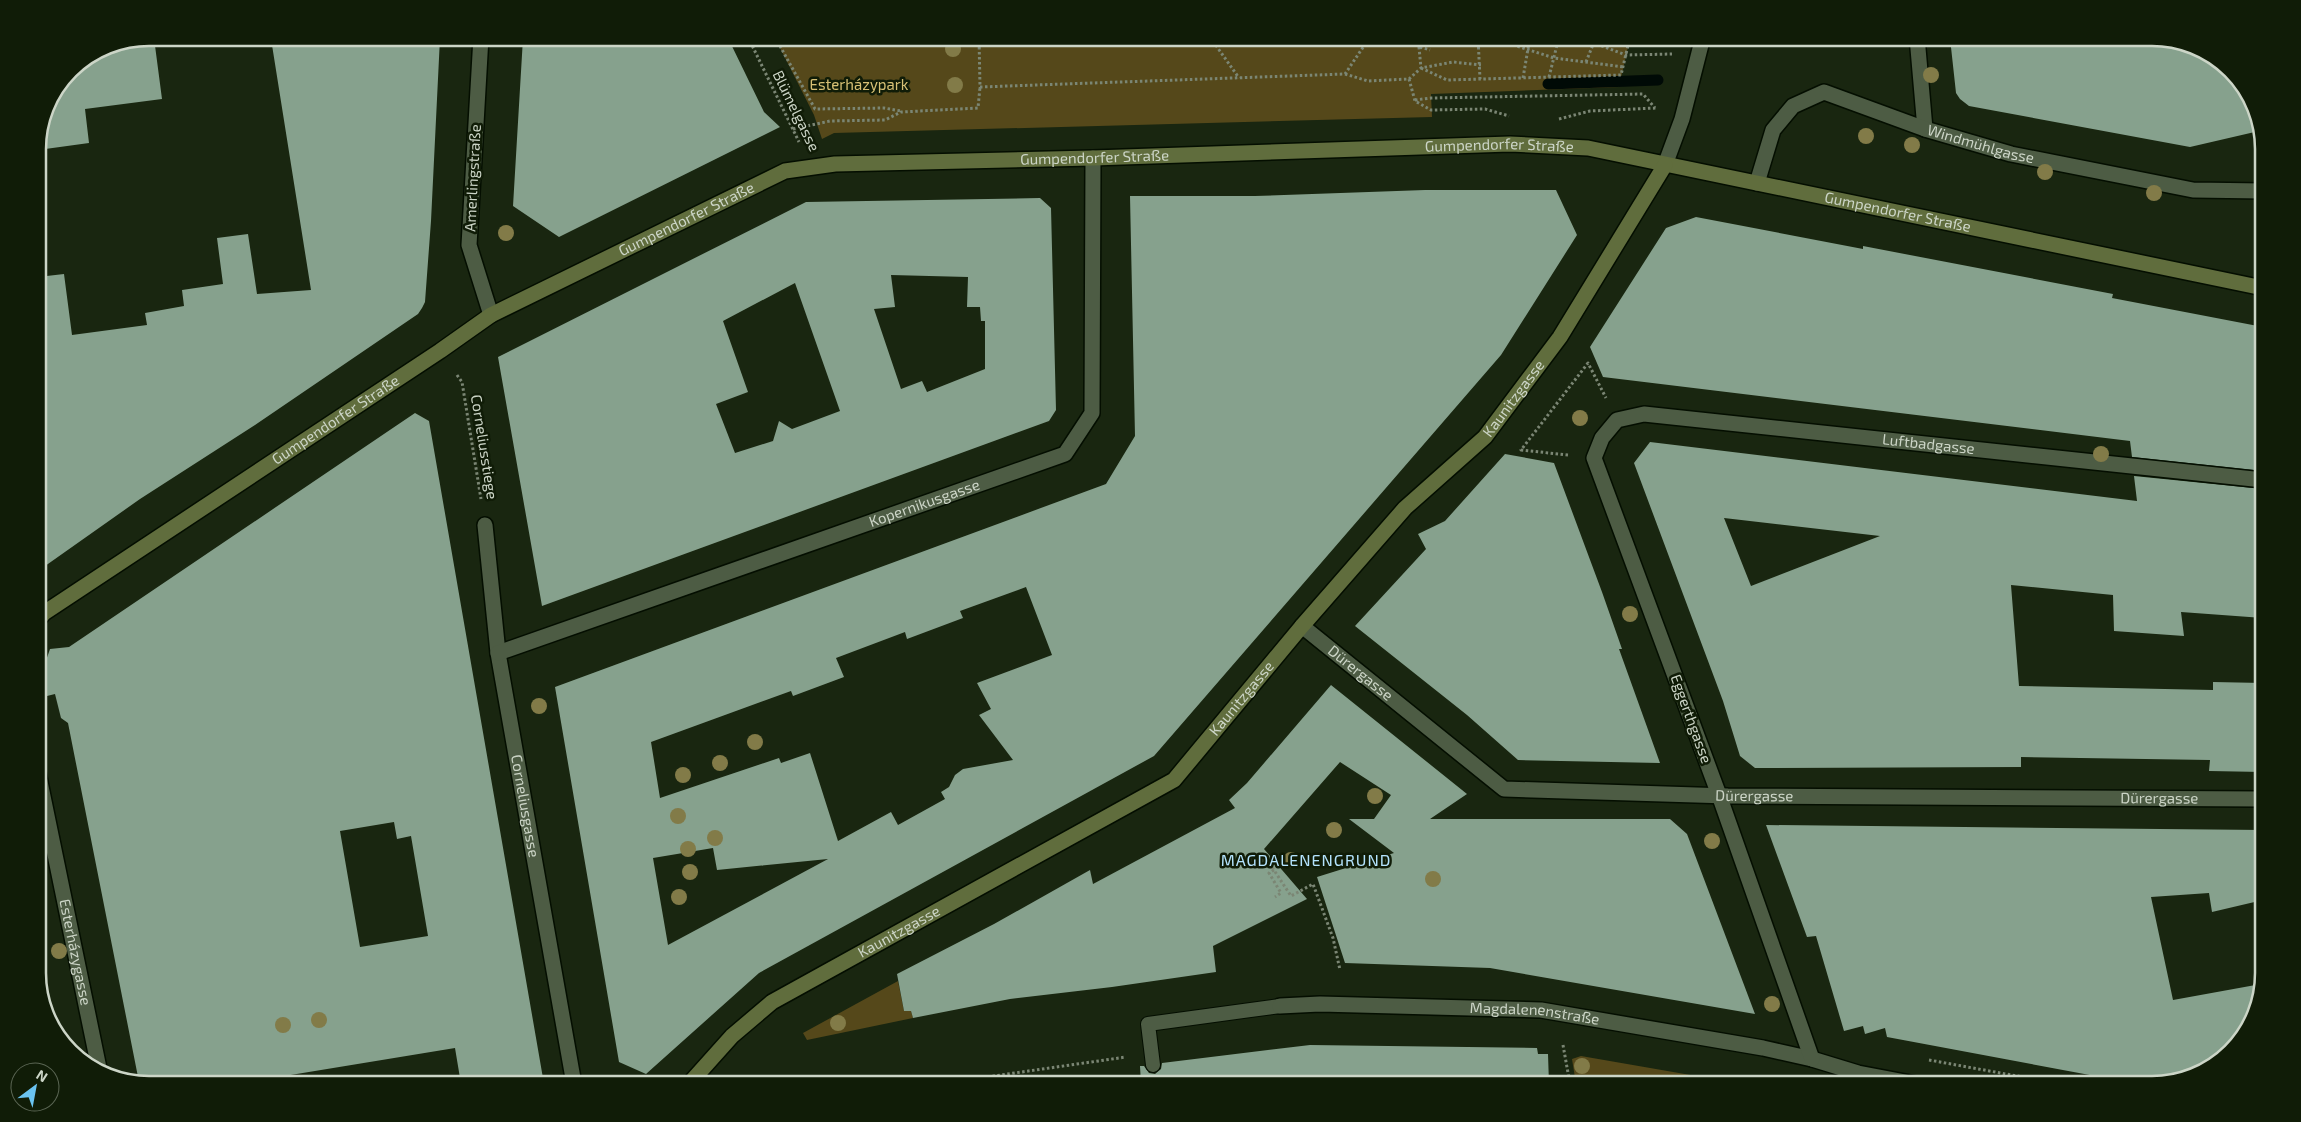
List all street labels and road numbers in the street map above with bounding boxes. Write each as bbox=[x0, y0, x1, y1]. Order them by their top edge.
street label: Blümelgasse bbox=[770, 67, 824, 154]
street label: Windmühlgasse bbox=[1925, 120, 2036, 166]
street label: Amerlingstraße bbox=[460, 124, 484, 232]
street label: Gumpendorfer Straße bbox=[1425, 134, 1574, 155]
street label: Gumpendorfer Straße bbox=[1020, 145, 1169, 168]
street label: Gumpendorfer Straße bbox=[615, 178, 757, 259]
street label: Gumpendorfer Straße bbox=[1823, 187, 1973, 235]
street label: Kaunitzgasse bbox=[1478, 356, 1548, 440]
street label: Gumpendorfer Straße bbox=[268, 371, 402, 468]
street label: Corneliusstiege bbox=[468, 393, 502, 500]
street label: Luftbadgasse bbox=[1881, 429, 1976, 457]
street label: Kopernikusgasse bbox=[866, 475, 982, 530]
street label: Dürergasse bbox=[1325, 641, 1397, 704]
street label: Kaunitzgasse bbox=[1205, 657, 1277, 739]
street label: Eggerthgasse bbox=[1668, 672, 1716, 766]
street label: Corneliusgasse bbox=[508, 753, 544, 859]
street label: Dürergasse bbox=[1715, 786, 1794, 804]
street label: Dürergasse bbox=[2120, 788, 2199, 807]
street label: Esterházygasse bbox=[56, 897, 96, 1007]
street label: Kaunitzgasse bbox=[854, 901, 943, 961]
street label: Magdalenenstraße bbox=[1469, 998, 1601, 1028]

